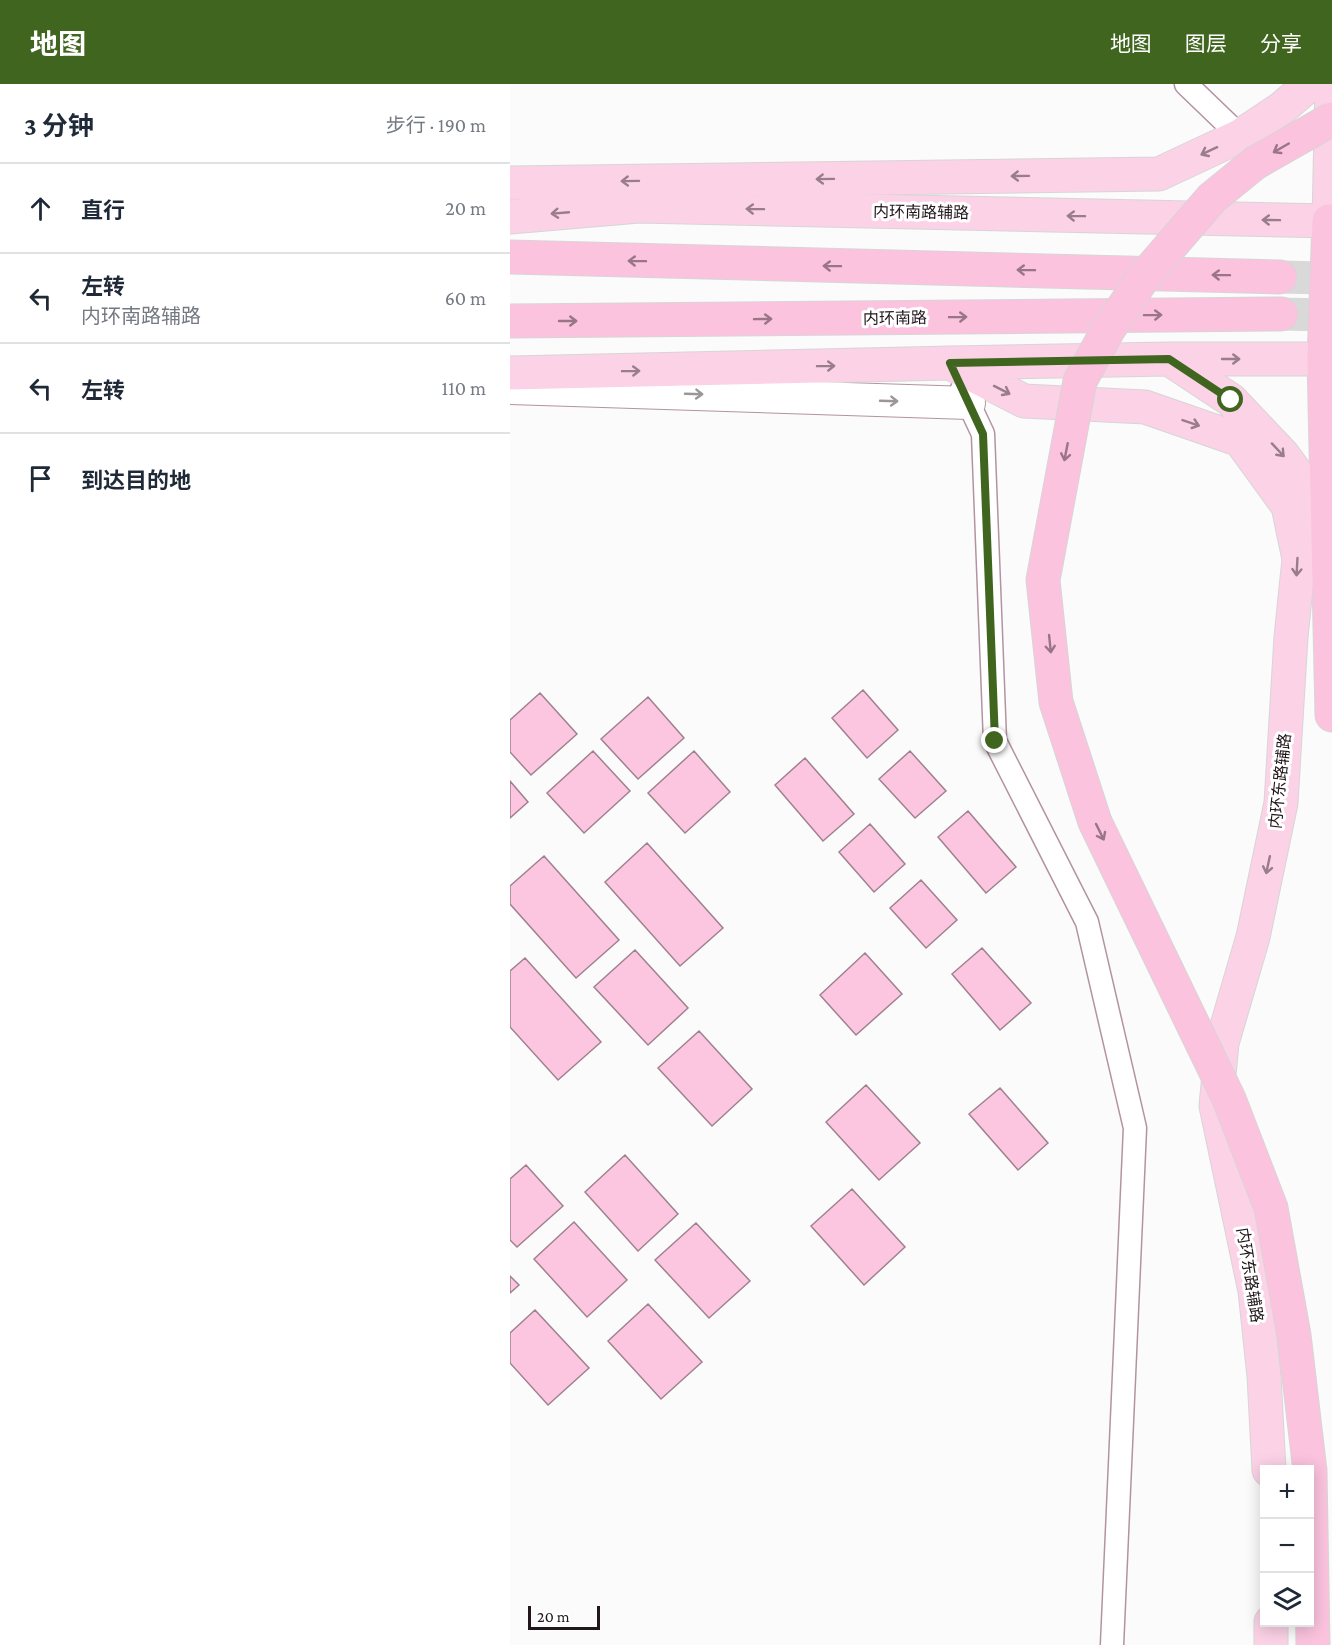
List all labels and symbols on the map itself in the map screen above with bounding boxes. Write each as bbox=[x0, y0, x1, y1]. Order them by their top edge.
one-way arrow bbox=[1273, 142, 1290, 154]
one-way arrow bbox=[1201, 145, 1219, 157]
one-way arrow bbox=[1010, 170, 1030, 182]
one-way arrow bbox=[815, 173, 835, 184]
one-way arrow bbox=[620, 175, 640, 187]
one-way arrow bbox=[746, 203, 766, 215]
street label: 内环南路辅路 bbox=[873, 203, 969, 221]
one-way arrow bbox=[551, 208, 571, 219]
one-way arrow bbox=[1066, 210, 1086, 221]
one-way arrow bbox=[1261, 214, 1281, 225]
one-way arrow bbox=[627, 255, 647, 266]
one-way arrow bbox=[822, 260, 842, 271]
one-way arrow bbox=[1017, 265, 1037, 276]
one-way arrow bbox=[1212, 270, 1232, 281]
street label: 内环南路 bbox=[863, 309, 927, 327]
one-way arrow bbox=[1143, 310, 1163, 321]
one-way arrow bbox=[948, 312, 968, 323]
one-way arrow bbox=[753, 314, 773, 325]
one-way arrow bbox=[558, 315, 578, 327]
one-way arrow bbox=[1221, 353, 1241, 365]
one-way arrow bbox=[816, 360, 836, 372]
one-way arrow bbox=[621, 365, 641, 376]
one-way arrow bbox=[993, 384, 1010, 396]
route start bbox=[1217, 386, 1243, 412]
one-way arrow bbox=[684, 389, 704, 400]
one-way arrow bbox=[879, 395, 899, 406]
one-way arrow bbox=[1181, 418, 1200, 429]
one-way arrow bbox=[1060, 441, 1071, 461]
one-way arrow bbox=[1271, 442, 1285, 457]
one-way arrow bbox=[1292, 556, 1303, 576]
one-way arrow bbox=[1045, 634, 1056, 654]
route end bbox=[981, 727, 1007, 753]
street label: 内环东路辅路 bbox=[1267, 732, 1293, 830]
one-way arrow bbox=[1095, 822, 1106, 840]
one-way arrow bbox=[1262, 855, 1274, 874]
street label: 内环东路辅路 bbox=[1234, 1226, 1266, 1324]
scale bar bbox=[528, 1603, 600, 1630]

